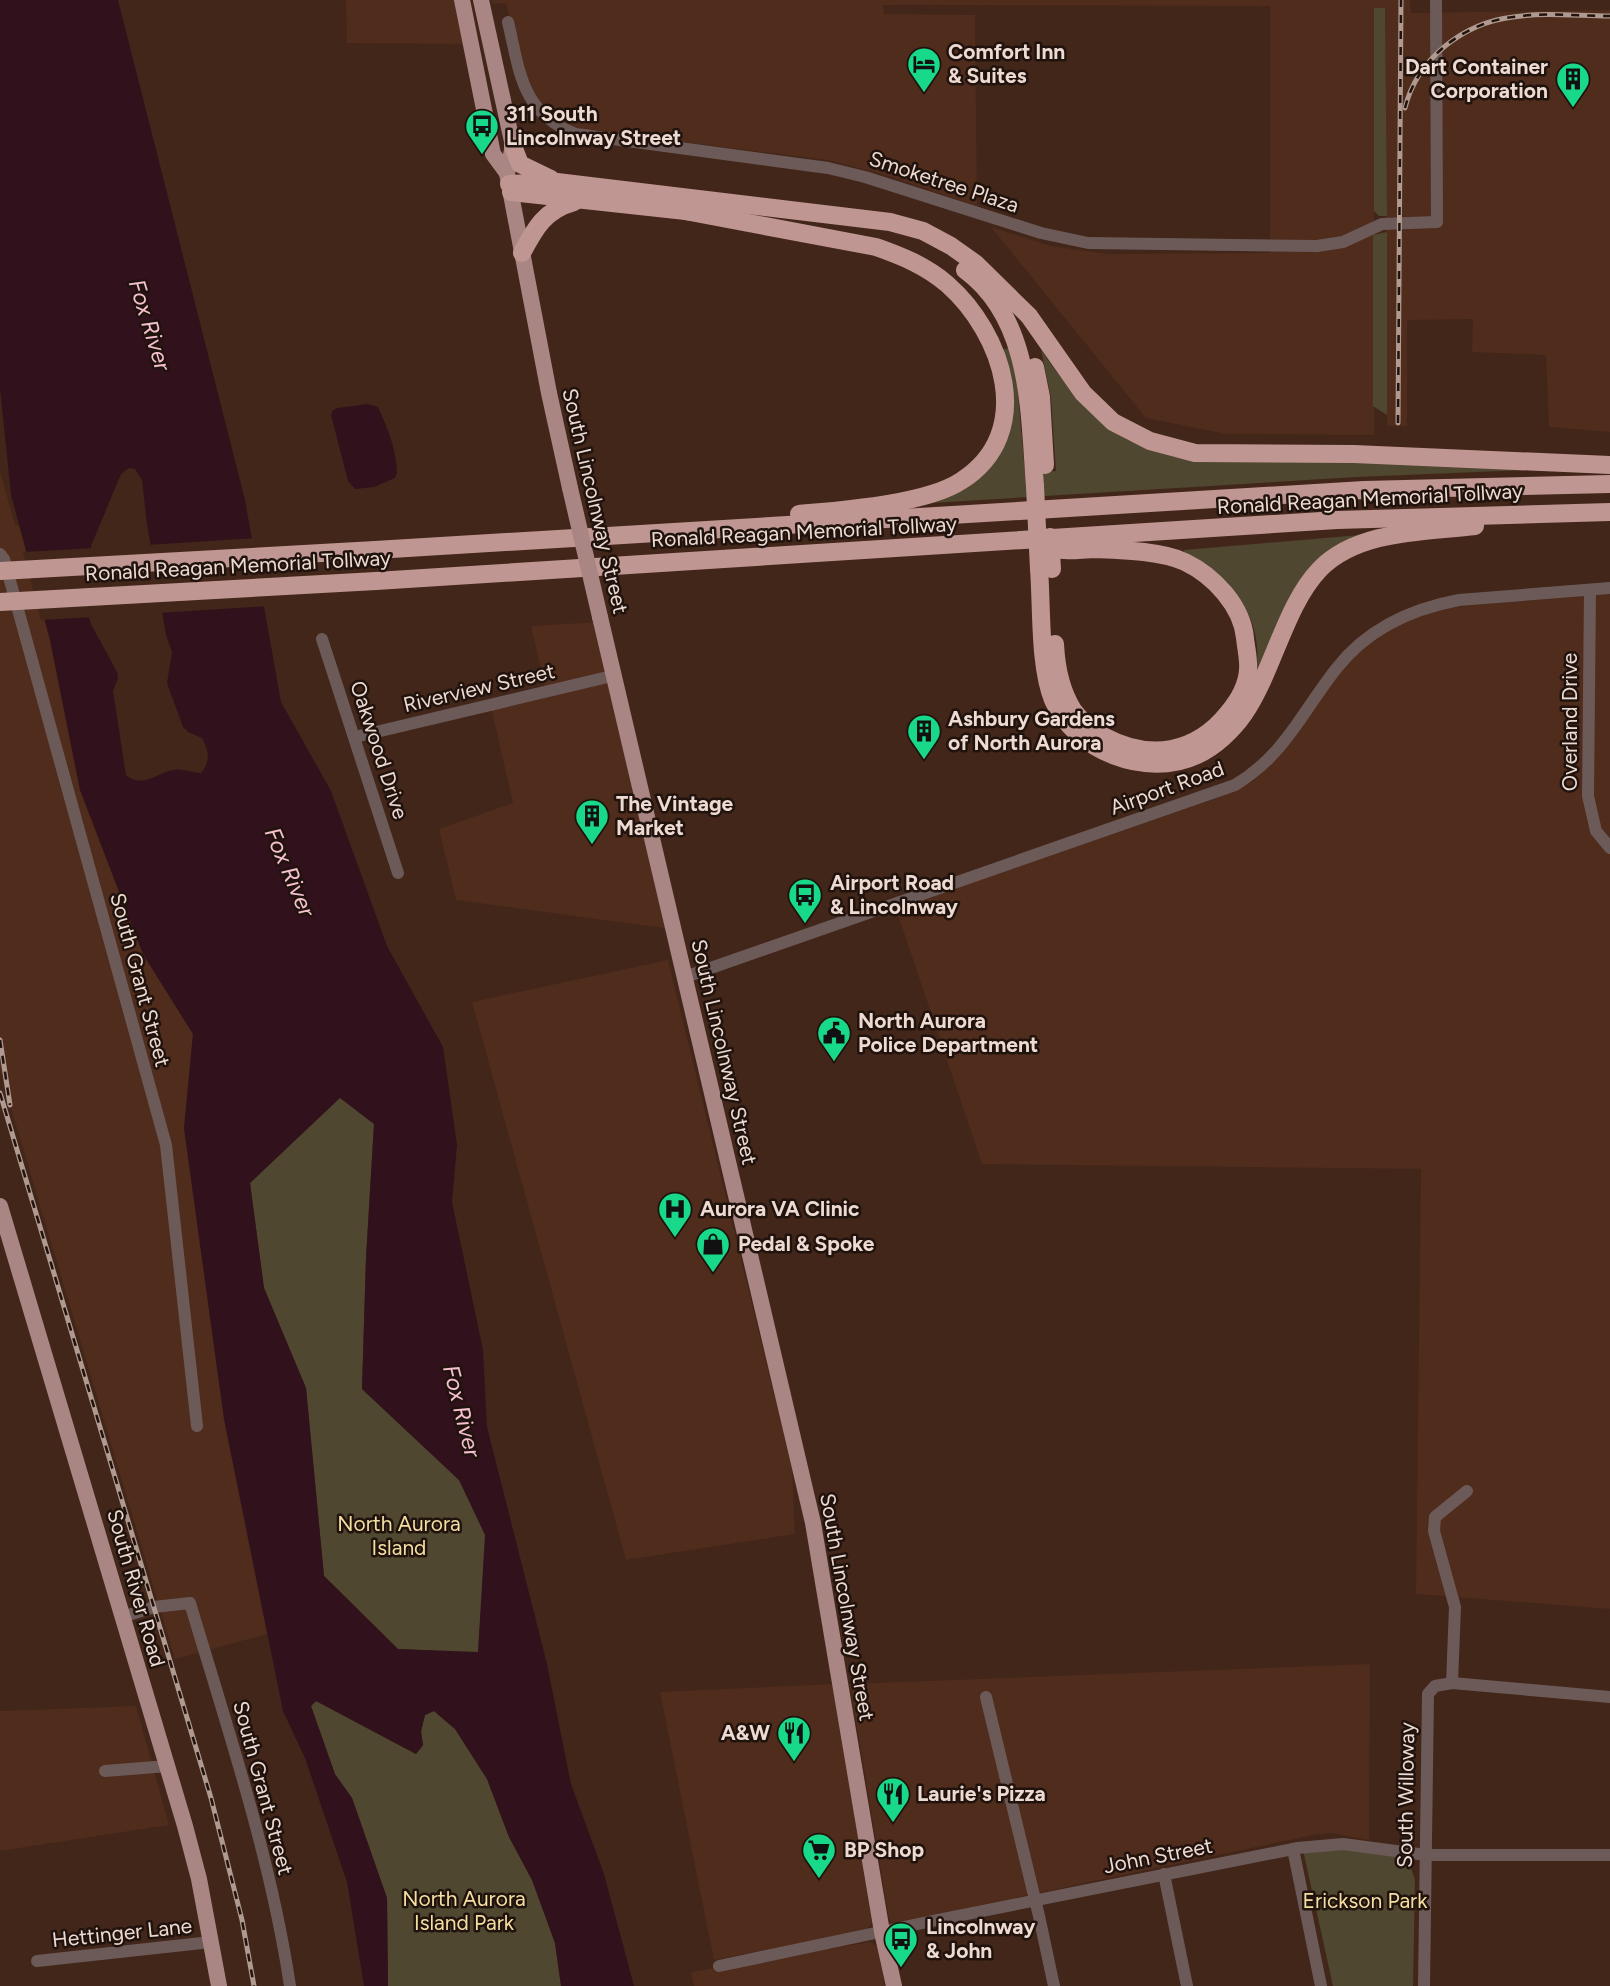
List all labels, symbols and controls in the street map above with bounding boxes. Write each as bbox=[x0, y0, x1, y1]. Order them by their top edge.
place label: Comfort Inn & Suites bbox=[948, 39, 1065, 88]
hotel icon: Comfort Inn & Suites bbox=[905, 45, 943, 94]
place label: Dart Container Corporation bbox=[1405, 54, 1548, 103]
building icon: Dart Container Corporation bbox=[1554, 60, 1592, 109]
place label: 311 South Lincolnway Street bbox=[506, 101, 681, 150]
bus stop icon: 311 South Lincolnway Street bbox=[463, 107, 501, 156]
street label: Smoketree Plaza bbox=[866, 146, 1022, 218]
water label: Fox River bbox=[123, 276, 177, 375]
street label: South Lincolnway Street bbox=[557, 386, 634, 616]
street label: Ronald Reagan Memorial Tollway bbox=[1216, 478, 1524, 519]
street label: Ronald Reagan Memorial Tollway bbox=[650, 511, 958, 552]
street label: Ronald Reagan Memorial Tollway bbox=[84, 545, 392, 586]
street label: Overland Drive bbox=[1557, 653, 1582, 791]
street label: Riverview Street bbox=[401, 658, 557, 717]
street label: Oakwood Drive bbox=[345, 678, 414, 822]
place label: Ashbury Gardens of North Aurora bbox=[948, 706, 1115, 755]
building icon: Ashbury Gardens of North Aurora bbox=[905, 712, 943, 761]
street label: Airport Road bbox=[1106, 755, 1227, 820]
place label: The Vintage Market bbox=[616, 791, 734, 840]
building icon: The Vintage Market bbox=[573, 797, 611, 846]
water label: Fox River bbox=[259, 823, 322, 922]
place label: Airport Road & Lincolnway bbox=[830, 870, 959, 919]
bus stop icon: Airport Road & Lincolnway bbox=[786, 876, 824, 925]
street label: South Grant Street bbox=[105, 890, 176, 1070]
street label: South Lincolnway Street bbox=[686, 937, 763, 1167]
place label: North Aurora Police Department bbox=[858, 1008, 1038, 1057]
public building icon: North Aurora Police Department bbox=[815, 1014, 853, 1063]
hospital icon: Aurora VA Clinic bbox=[656, 1190, 694, 1239]
place label: Aurora VA Clinic bbox=[700, 1196, 860, 1221]
shop icon: Pedal & Spoke bbox=[694, 1225, 732, 1274]
place label: Pedal & Spoke bbox=[738, 1231, 875, 1256]
water label: Fox River bbox=[437, 1362, 487, 1461]
street label: South Lincolnway Street bbox=[815, 1491, 880, 1723]
street label: South River Road bbox=[102, 1506, 171, 1669]
park label: North Aurora Island bbox=[337, 1511, 461, 1560]
street label: South Grant Street bbox=[228, 1698, 299, 1878]
restaurant icon: A&W bbox=[775, 1714, 813, 1763]
place label: A&W bbox=[721, 1720, 770, 1745]
street label: South Willoway bbox=[1392, 1722, 1419, 1868]
restaurant icon: Laurie's Pizza bbox=[874, 1775, 912, 1824]
place label: Laurie's Pizza bbox=[917, 1781, 1046, 1806]
supermarket icon: BP Shop bbox=[800, 1831, 838, 1880]
street label: John Street bbox=[1101, 1833, 1215, 1878]
place label: BP Shop bbox=[844, 1837, 924, 1862]
park label: North Aurora Island Park bbox=[402, 1886, 526, 1935]
park label: Erickson Park bbox=[1303, 1888, 1428, 1913]
street label: Hettinger Lane bbox=[51, 1913, 193, 1952]
place label: Lincolnway & John bbox=[926, 1914, 1036, 1963]
bus stop icon: Lincolnway & John bbox=[882, 1920, 920, 1969]

